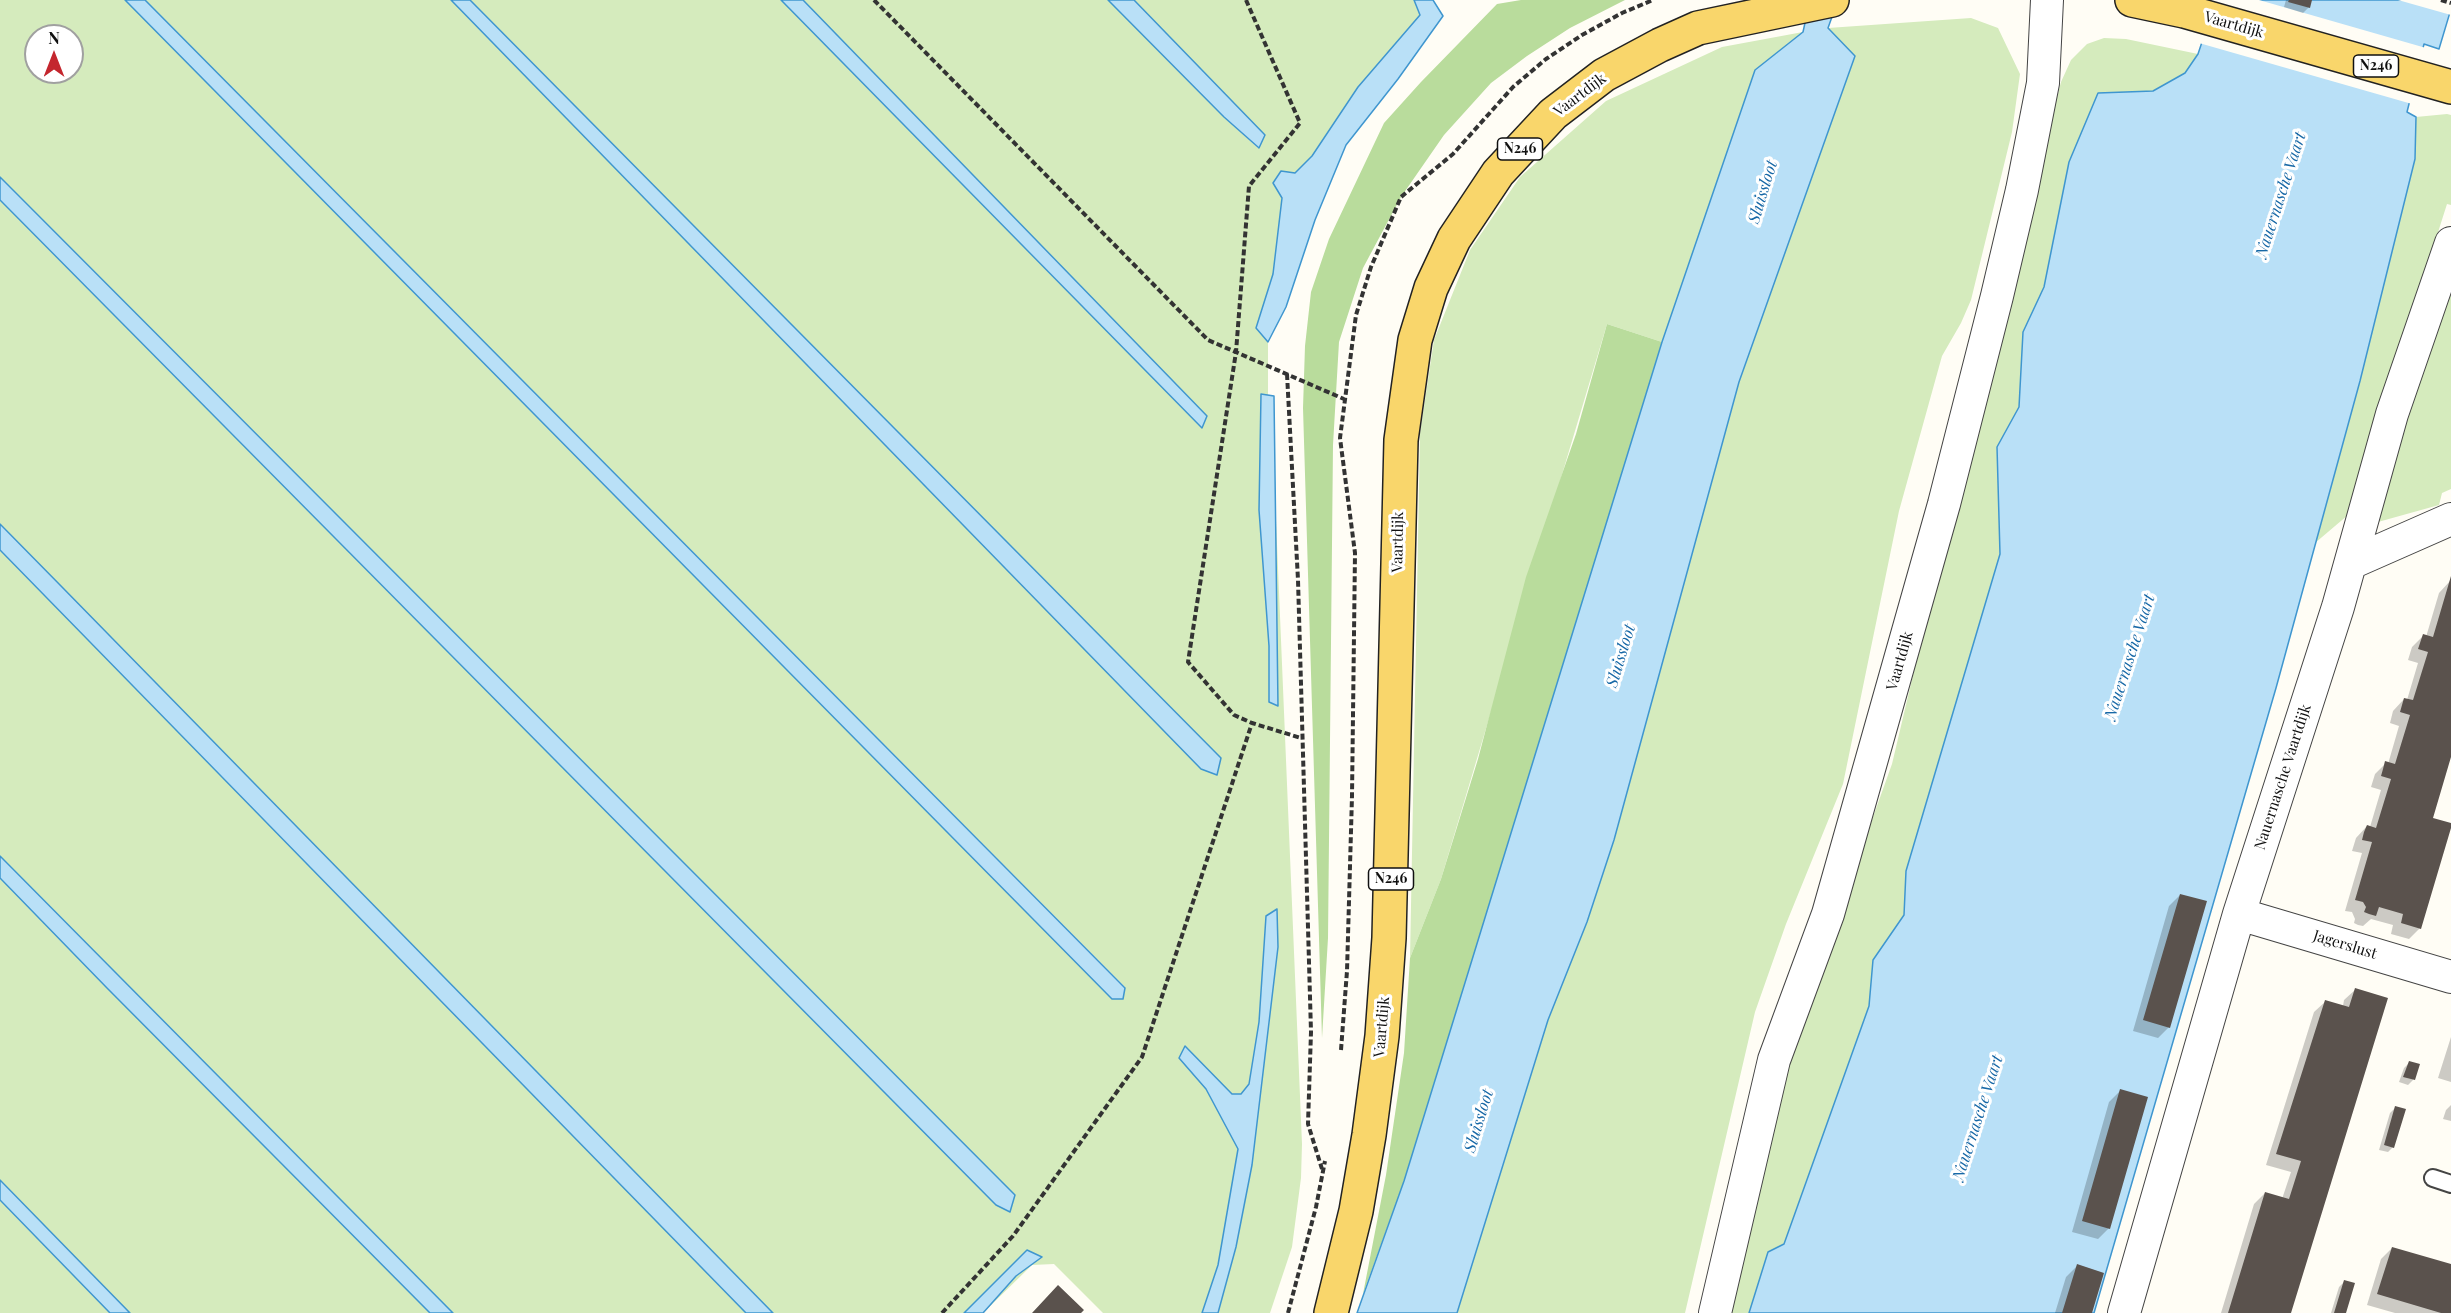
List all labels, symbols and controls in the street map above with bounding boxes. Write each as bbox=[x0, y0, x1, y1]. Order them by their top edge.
street label: Vaartdijk bbox=[2202, 8, 2266, 42]
north arrow bbox=[24, 24, 84, 84]
text: N bbox=[48, 27, 60, 48]
road number: N246 bbox=[2354, 55, 2398, 77]
street label: Vaartdijk bbox=[1550, 70, 1610, 120]
water label: Nauernasche Vaart bbox=[2252, 130, 2310, 260]
road number: N246 bbox=[1498, 138, 1543, 160]
water label: Sluissloot bbox=[1744, 158, 1782, 226]
street label: Vaartdijk bbox=[1388, 511, 1408, 573]
water label: Nauernasche Vaart bbox=[2101, 592, 2159, 722]
water label: Sluissloot bbox=[1602, 622, 1640, 690]
street label: Vaartdijk bbox=[1883, 629, 1917, 693]
street label: Nauernasche Vaartdijk bbox=[2251, 702, 2315, 852]
road number: N246 bbox=[1368, 868, 1414, 890]
street label: Jagerslust bbox=[2311, 927, 2379, 963]
street label: Vaartdijk bbox=[1370, 996, 1394, 1058]
water label: Nauernasche Vaart bbox=[1949, 1053, 2007, 1183]
water label: Sluissloot bbox=[1460, 1087, 1498, 1155]

